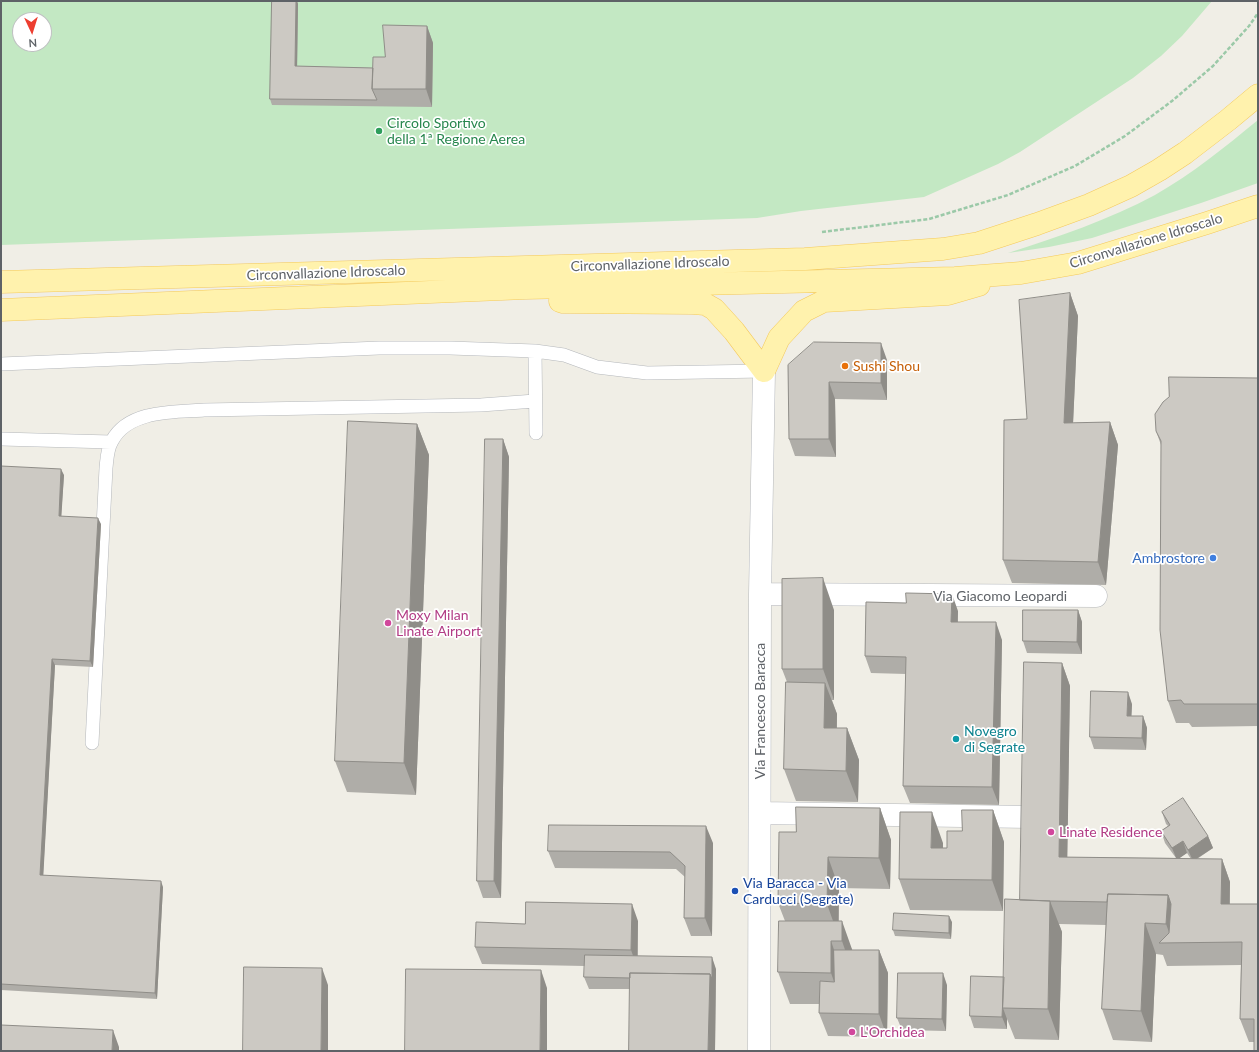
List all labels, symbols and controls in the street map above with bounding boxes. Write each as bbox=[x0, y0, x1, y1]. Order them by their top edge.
north arrow bbox=[12, 12, 52, 52]
text: N bbox=[28, 37, 37, 50]
place label: Circolo Sportivo della 1ª Regione Aerea bbox=[387, 115, 525, 148]
marker: Circolo Sportivo della 1ª Regione Aerea bbox=[374, 126, 384, 136]
street label: Circonvallazione Idroscalo bbox=[1068, 210, 1224, 272]
street label: Circonvallazione Idroscalo bbox=[570, 253, 730, 275]
street label: Circonvallazione Idroscalo bbox=[246, 262, 406, 284]
place label: Sushi Shou bbox=[853, 358, 920, 374]
marker: Sushi Shou bbox=[840, 361, 850, 371]
place label: Ambrostore bbox=[1132, 550, 1205, 566]
marker: Ambrostore bbox=[1208, 553, 1218, 563]
street label: Via Giacomo Leopardi bbox=[933, 588, 1067, 604]
place label: Moxy Milan Linate Airport bbox=[396, 607, 481, 640]
marker: Moxy Milan Linate Airport bbox=[383, 618, 393, 628]
street label: Via Francesco Baracca bbox=[752, 643, 768, 779]
place label: Novegro di Segrate bbox=[964, 723, 1025, 756]
marker: Novegro di Segrate bbox=[951, 734, 961, 744]
place label: Linate Residence bbox=[1059, 824, 1162, 840]
marker: Linate Residence bbox=[1046, 827, 1056, 837]
place label: Via Baracca - Via Carducci (Segrate) bbox=[743, 875, 854, 908]
marker: Via Baracca - Via Carducci (Segrate) bbox=[730, 886, 740, 896]
place label: L'Orchidea bbox=[860, 1024, 925, 1040]
marker: L'Orchidea bbox=[847, 1027, 857, 1037]

